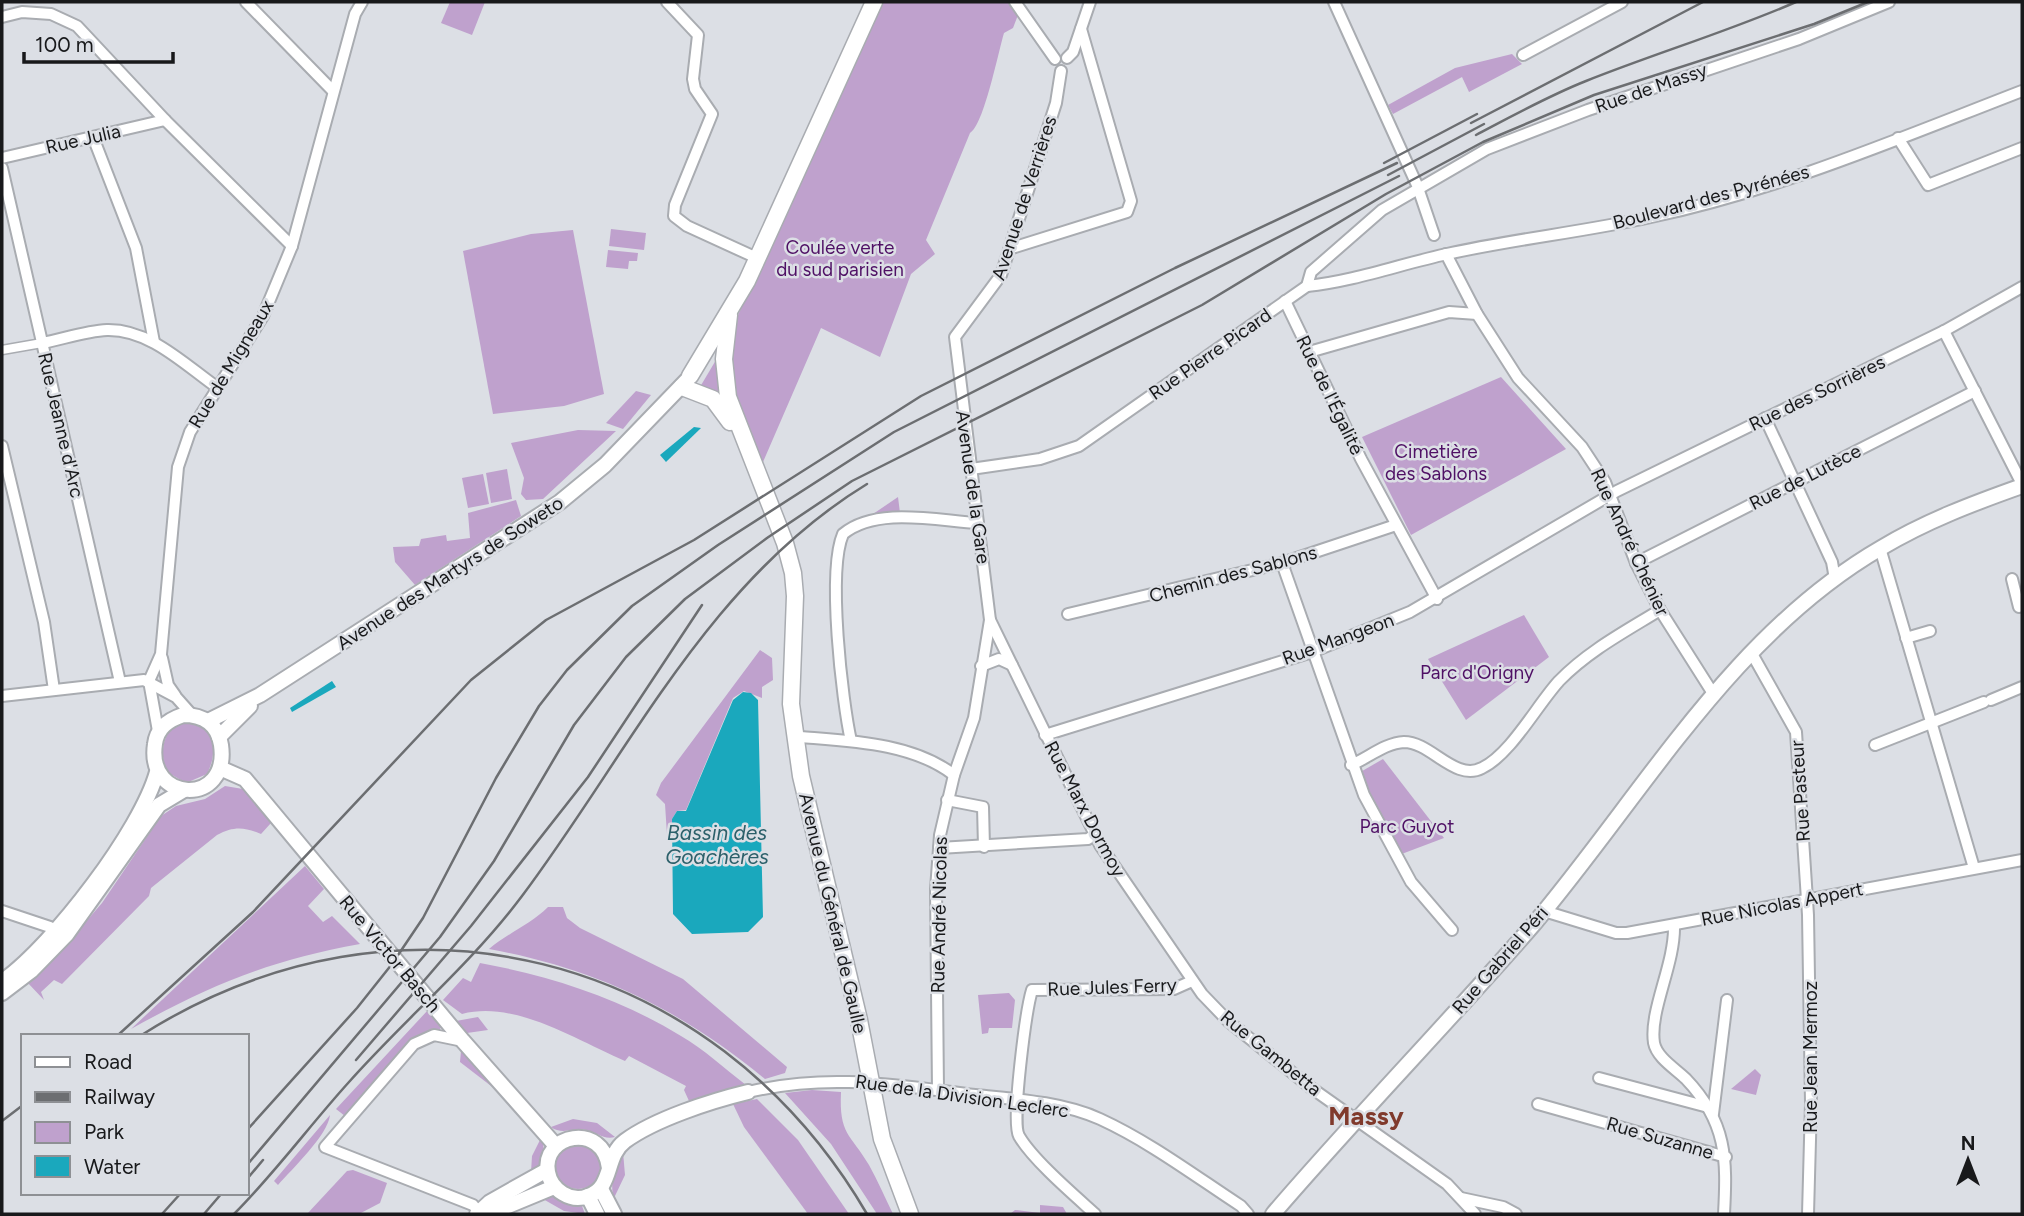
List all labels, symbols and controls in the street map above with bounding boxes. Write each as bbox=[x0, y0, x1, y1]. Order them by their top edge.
scale bar bbox=[24, 21, 173, 65]
text: 100 m bbox=[35, 32, 94, 57]
street label: Rue de Massy bbox=[1592, 58, 1710, 118]
street label: Avenue de Verrières bbox=[987, 113, 1061, 283]
street label: Rue Julia bbox=[43, 119, 123, 159]
street label: Boulevard des Pyrénées bbox=[1610, 160, 1812, 234]
park label: Coulée verte du sud parisien bbox=[776, 236, 904, 281]
street label: Rue de Migneaux bbox=[184, 296, 278, 432]
street label: Rue Pierre Picard bbox=[1144, 303, 1276, 405]
street label: Rue de l'Égalité bbox=[1291, 332, 1369, 458]
street label: Rue Jeanne d'Arc bbox=[33, 350, 89, 500]
street label: Rue des Sorrières bbox=[1745, 350, 1889, 436]
street label: Avenue de la Gare bbox=[951, 409, 995, 565]
street label: Rue de Lutèce bbox=[1745, 439, 1865, 515]
park label: Cimetière des Sablons bbox=[1385, 440, 1487, 485]
street label: Rue André Chénier bbox=[1586, 465, 1675, 620]
street label: Avenue des Martyrs de Soweto bbox=[333, 491, 567, 655]
street label: Chemin des Sablons bbox=[1147, 540, 1320, 607]
street label: Rue Mangeon bbox=[1279, 608, 1397, 670]
park label: Parc d'Origny bbox=[1420, 661, 1534, 684]
street label: Rue Marx Dormoy bbox=[1039, 737, 1131, 881]
street label: Rue Pasteur bbox=[1785, 739, 1815, 842]
street label: Avenue du Général de Gaulle bbox=[794, 791, 872, 1035]
park label: Parc Guyot bbox=[1360, 815, 1454, 838]
water label: Bassin des Goachères bbox=[665, 820, 769, 869]
street label: Rue André Nicolas bbox=[926, 836, 952, 994]
street label: Rue Nicolas Appert bbox=[1699, 877, 1865, 931]
street label: Rue Victor Basch bbox=[334, 891, 446, 1017]
street label: Rue Gabriel Péri bbox=[1447, 902, 1553, 1018]
street label: Rue Jules Ferry bbox=[1047, 973, 1177, 1001]
street label: Rue Jean Mermoz bbox=[1799, 981, 1822, 1133]
street label: Rue Gambetta bbox=[1216, 1005, 1326, 1101]
legend bbox=[21, 1034, 248, 1195]
text: Road bbox=[84, 1049, 132, 1074]
street label: Rue de la Division Leclerc bbox=[854, 1070, 1070, 1122]
text: Railway bbox=[84, 1084, 155, 1109]
district label: Massy bbox=[1328, 1100, 1404, 1132]
street label: Rue Suzanne bbox=[1604, 1112, 1716, 1164]
text: Park bbox=[84, 1119, 125, 1144]
north arrow bbox=[1933, 1125, 2003, 1195]
text: N bbox=[1961, 1132, 1975, 1155]
text: Water bbox=[84, 1154, 140, 1179]

